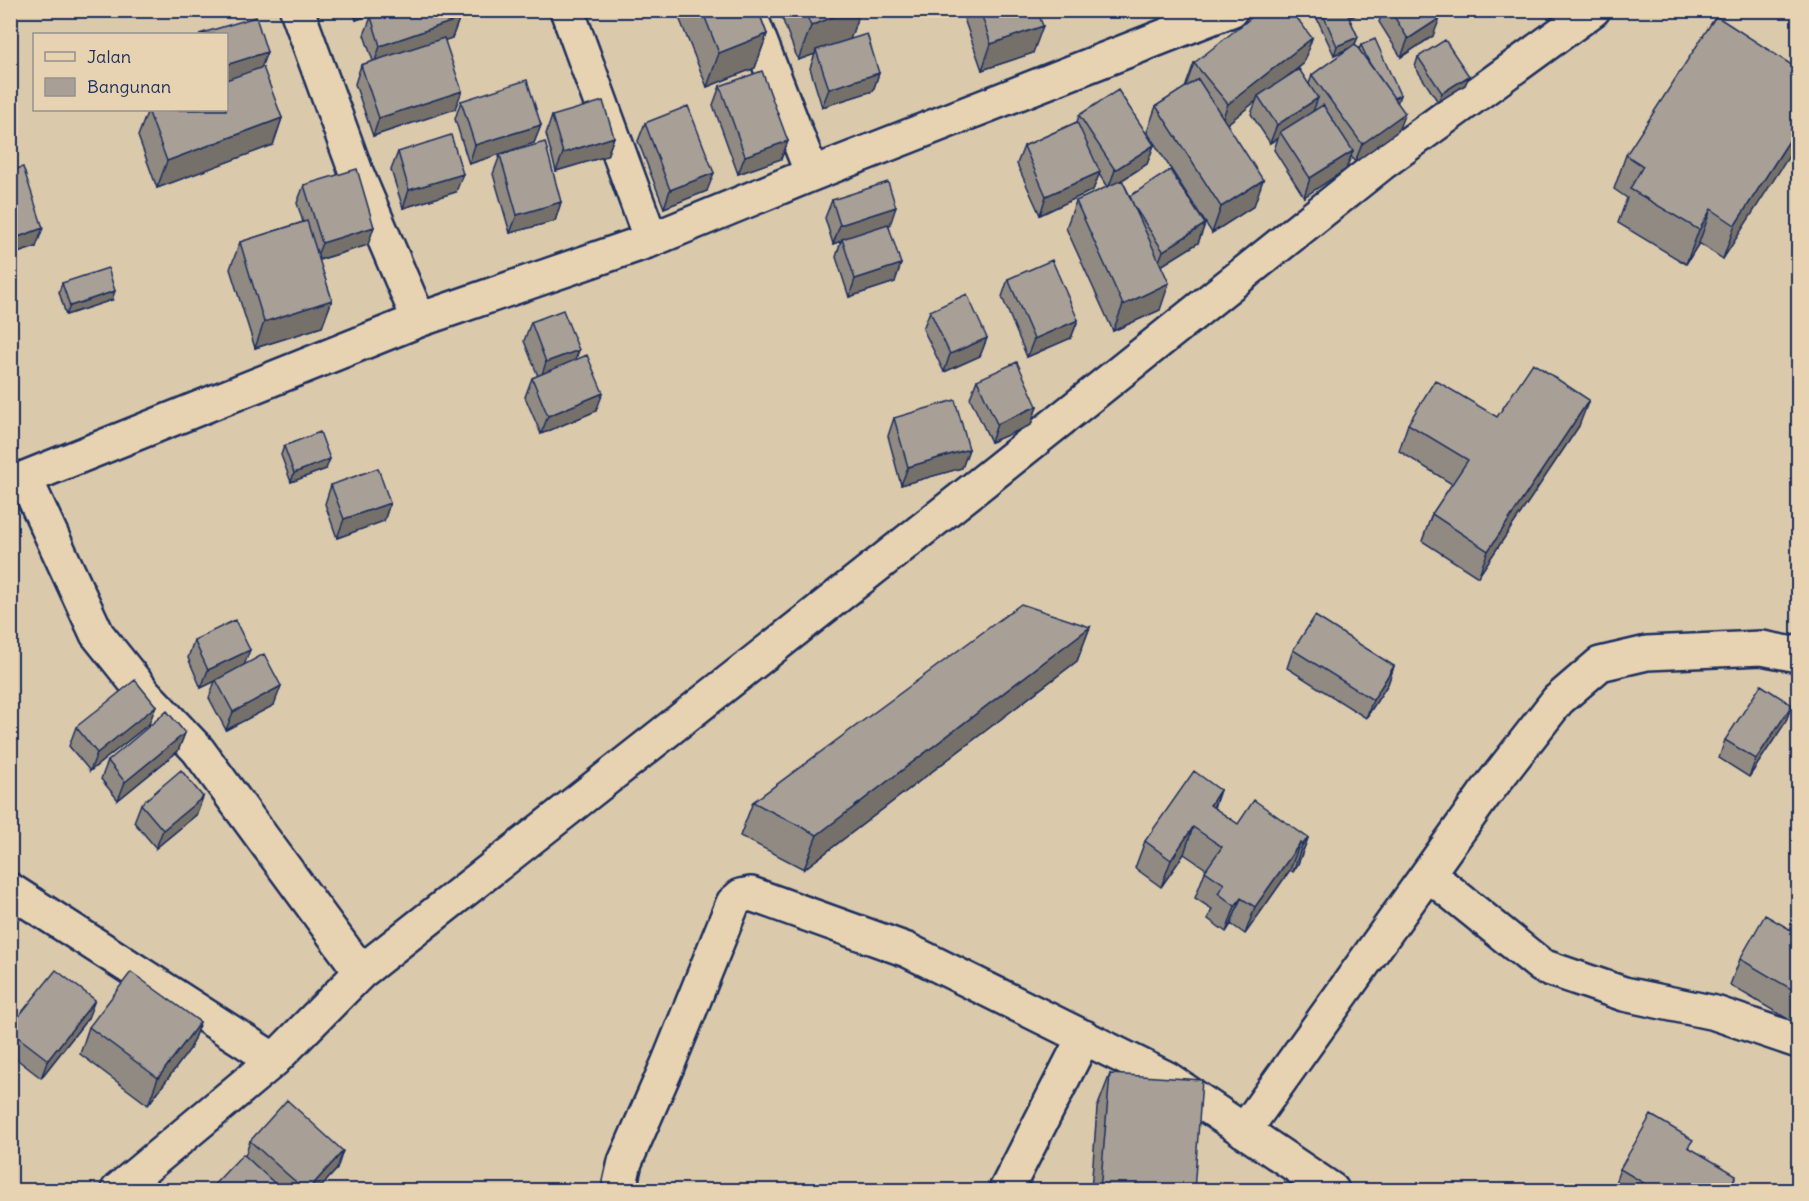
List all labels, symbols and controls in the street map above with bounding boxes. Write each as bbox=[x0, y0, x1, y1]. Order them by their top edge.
legend bbox=[33, 33, 228, 111]
text: Jalan bbox=[87, 45, 131, 68]
text: Bangunan bbox=[87, 75, 171, 98]

